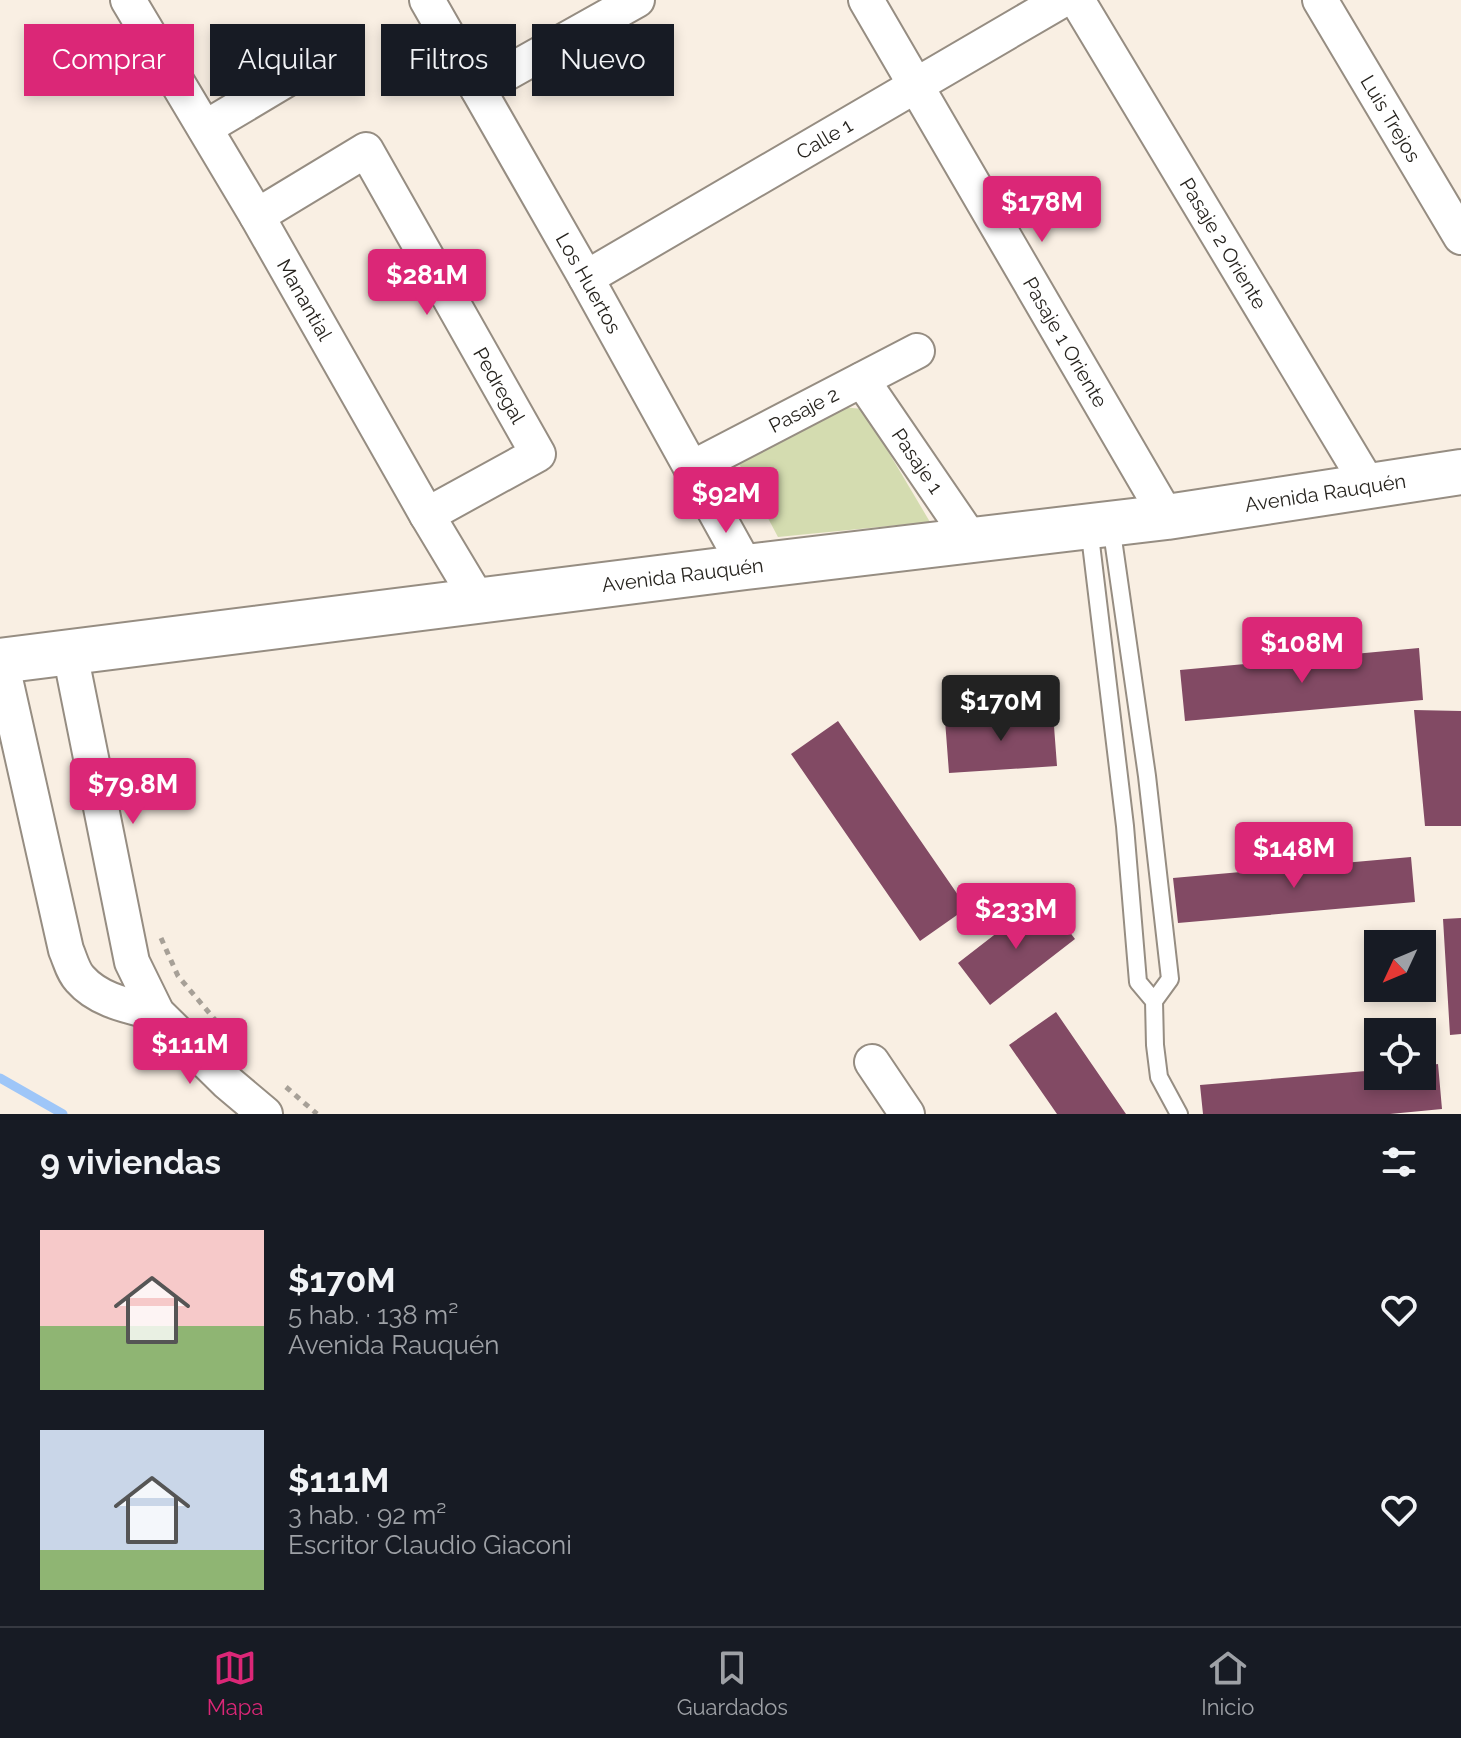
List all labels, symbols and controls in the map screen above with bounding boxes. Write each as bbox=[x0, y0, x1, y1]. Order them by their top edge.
chip: Comprar bbox=[24, 24, 194, 96]
chip: Alquilar bbox=[210, 24, 365, 96]
chip: Filtros bbox=[381, 24, 516, 96]
chip: Nuevo bbox=[532, 24, 674, 96]
street label: Luis Trejos bbox=[1355, 71, 1426, 166]
street label: Calle 1 bbox=[792, 113, 857, 165]
street label: Pasaje 2 Oriente bbox=[1175, 174, 1272, 314]
pin: $178M bbox=[986, 176, 1098, 244]
text: $178M bbox=[1001, 187, 1083, 217]
street label: Los Huertos bbox=[551, 229, 626, 338]
pin: $281M bbox=[371, 249, 483, 317]
street label: Manantial bbox=[272, 255, 338, 345]
text: $281M bbox=[386, 260, 468, 290]
street label: Pasaje 1 Oriente bbox=[1018, 273, 1113, 412]
street label: Pedregal bbox=[468, 343, 531, 428]
street label: Pasaje 2 bbox=[765, 382, 843, 438]
street label: Pasaje 1 bbox=[887, 424, 948, 498]
pin: $92M bbox=[679, 467, 773, 535]
street label: Avenida Rauquén bbox=[1243, 469, 1408, 517]
text: $92M bbox=[692, 478, 760, 508]
street label: Avenida Rauquén bbox=[600, 553, 765, 597]
pin: $108M bbox=[1246, 617, 1358, 685]
text: $108M bbox=[1260, 628, 1344, 658]
pin: $170M bbox=[945, 675, 1057, 743]
text: $170M bbox=[960, 686, 1042, 716]
pin: $79.8M bbox=[68, 758, 198, 826]
text: $79.8M bbox=[88, 769, 178, 799]
pin: $148M bbox=[1238, 822, 1350, 890]
text: $148M bbox=[1253, 833, 1335, 863]
pin: $233M bbox=[960, 883, 1072, 951]
text: $233M bbox=[975, 894, 1057, 924]
north arrow bbox=[1364, 930, 1436, 1002]
map controls bbox=[1364, 930, 1436, 1090]
pin: $111M bbox=[134, 1018, 246, 1086]
button: locate bbox=[1364, 1018, 1436, 1090]
text: $111M bbox=[151, 1029, 229, 1059]
icon: filters bbox=[1377, 1140, 1421, 1184]
text: 9 viviendas bbox=[40, 1142, 221, 1182]
text: $170M bbox=[288, 1260, 396, 1300]
icon: home bbox=[104, 1262, 200, 1358]
icon: heart bbox=[1377, 1288, 1421, 1332]
text: 5 hab. · 138 m² bbox=[288, 1300, 458, 1330]
text: Avenida Rauquén bbox=[288, 1330, 499, 1360]
text: $111M bbox=[288, 1460, 389, 1500]
icon: home bbox=[104, 1462, 200, 1558]
icon: heart bbox=[1377, 1488, 1421, 1532]
text: 3 hab. · 92 m² bbox=[288, 1500, 446, 1530]
text: Escritor Claudio Giaconi bbox=[288, 1530, 572, 1560]
tab: Mapa bbox=[207, 1646, 263, 1720]
tab: Guardados bbox=[677, 1646, 788, 1720]
tab: Inicio bbox=[1201, 1646, 1254, 1720]

